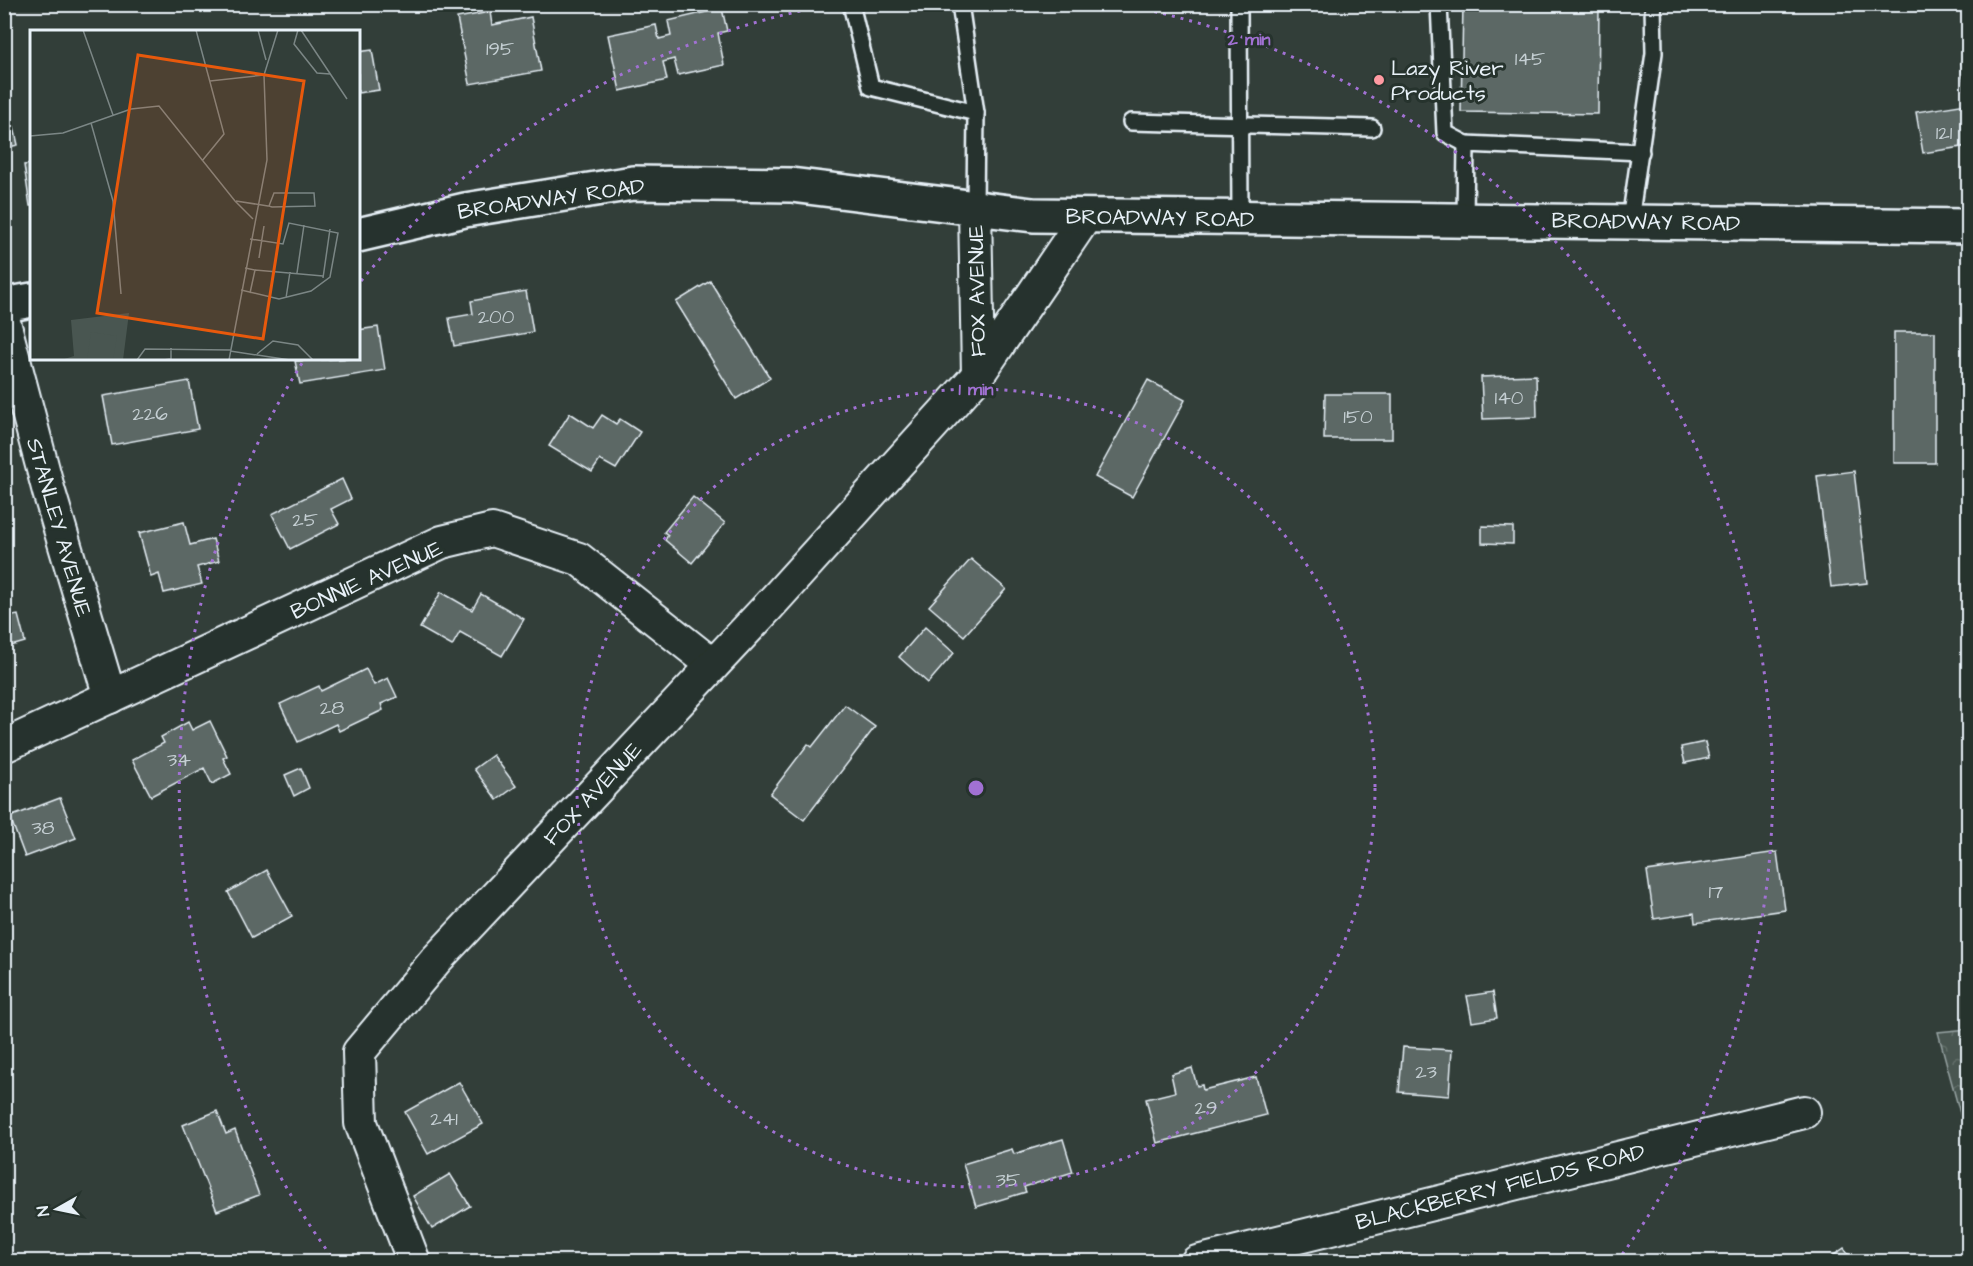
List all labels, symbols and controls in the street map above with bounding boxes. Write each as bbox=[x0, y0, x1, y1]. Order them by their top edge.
text: 2 min bbox=[1226, 27, 1271, 52]
inset map bbox=[30, 30, 360, 360]
house number: 195 bbox=[486, 35, 514, 63]
house number: 145 bbox=[1515, 45, 1545, 73]
place label: Lazy River Products bbox=[1391, 53, 1504, 109]
marker: Lazy River Products bbox=[1372, 73, 1386, 87]
house number: 121 bbox=[1936, 119, 1953, 147]
street label: BROADWAY ROAD bbox=[456, 171, 647, 228]
street label: BROADWAY ROAD bbox=[1065, 201, 1255, 236]
street label: BROADWAY ROAD bbox=[1551, 205, 1741, 240]
street label: FOX AVENUE bbox=[961, 225, 994, 357]
house number: 200 bbox=[478, 303, 515, 331]
text: 1 min bbox=[958, 377, 994, 402]
house number: 140 bbox=[1495, 384, 1524, 412]
house number: 226 bbox=[132, 400, 168, 428]
house number: 150 bbox=[1343, 403, 1373, 431]
street label: STANLEY AVENUE bbox=[18, 434, 99, 620]
house number: 25 bbox=[292, 506, 318, 534]
street label: BONNIE AVENUE bbox=[286, 533, 447, 628]
house number: 28 bbox=[320, 694, 344, 722]
street label: FOX AVENUE bbox=[537, 735, 649, 853]
house number: 34 bbox=[167, 746, 191, 774]
centre of rings bbox=[966, 778, 986, 798]
house number: 38 bbox=[31, 814, 55, 842]
house number: 17 bbox=[1709, 878, 1723, 906]
house number: 23 bbox=[1415, 1058, 1437, 1086]
house number: 29 bbox=[1195, 1094, 1217, 1122]
house number: 241 bbox=[430, 1105, 458, 1133]
street label: BLACKBERRY FIELDS ROAD bbox=[1352, 1136, 1648, 1238]
house number: 35 bbox=[996, 1166, 1020, 1194]
north arrow bbox=[27, 1179, 87, 1239]
text: N bbox=[32, 1205, 55, 1218]

